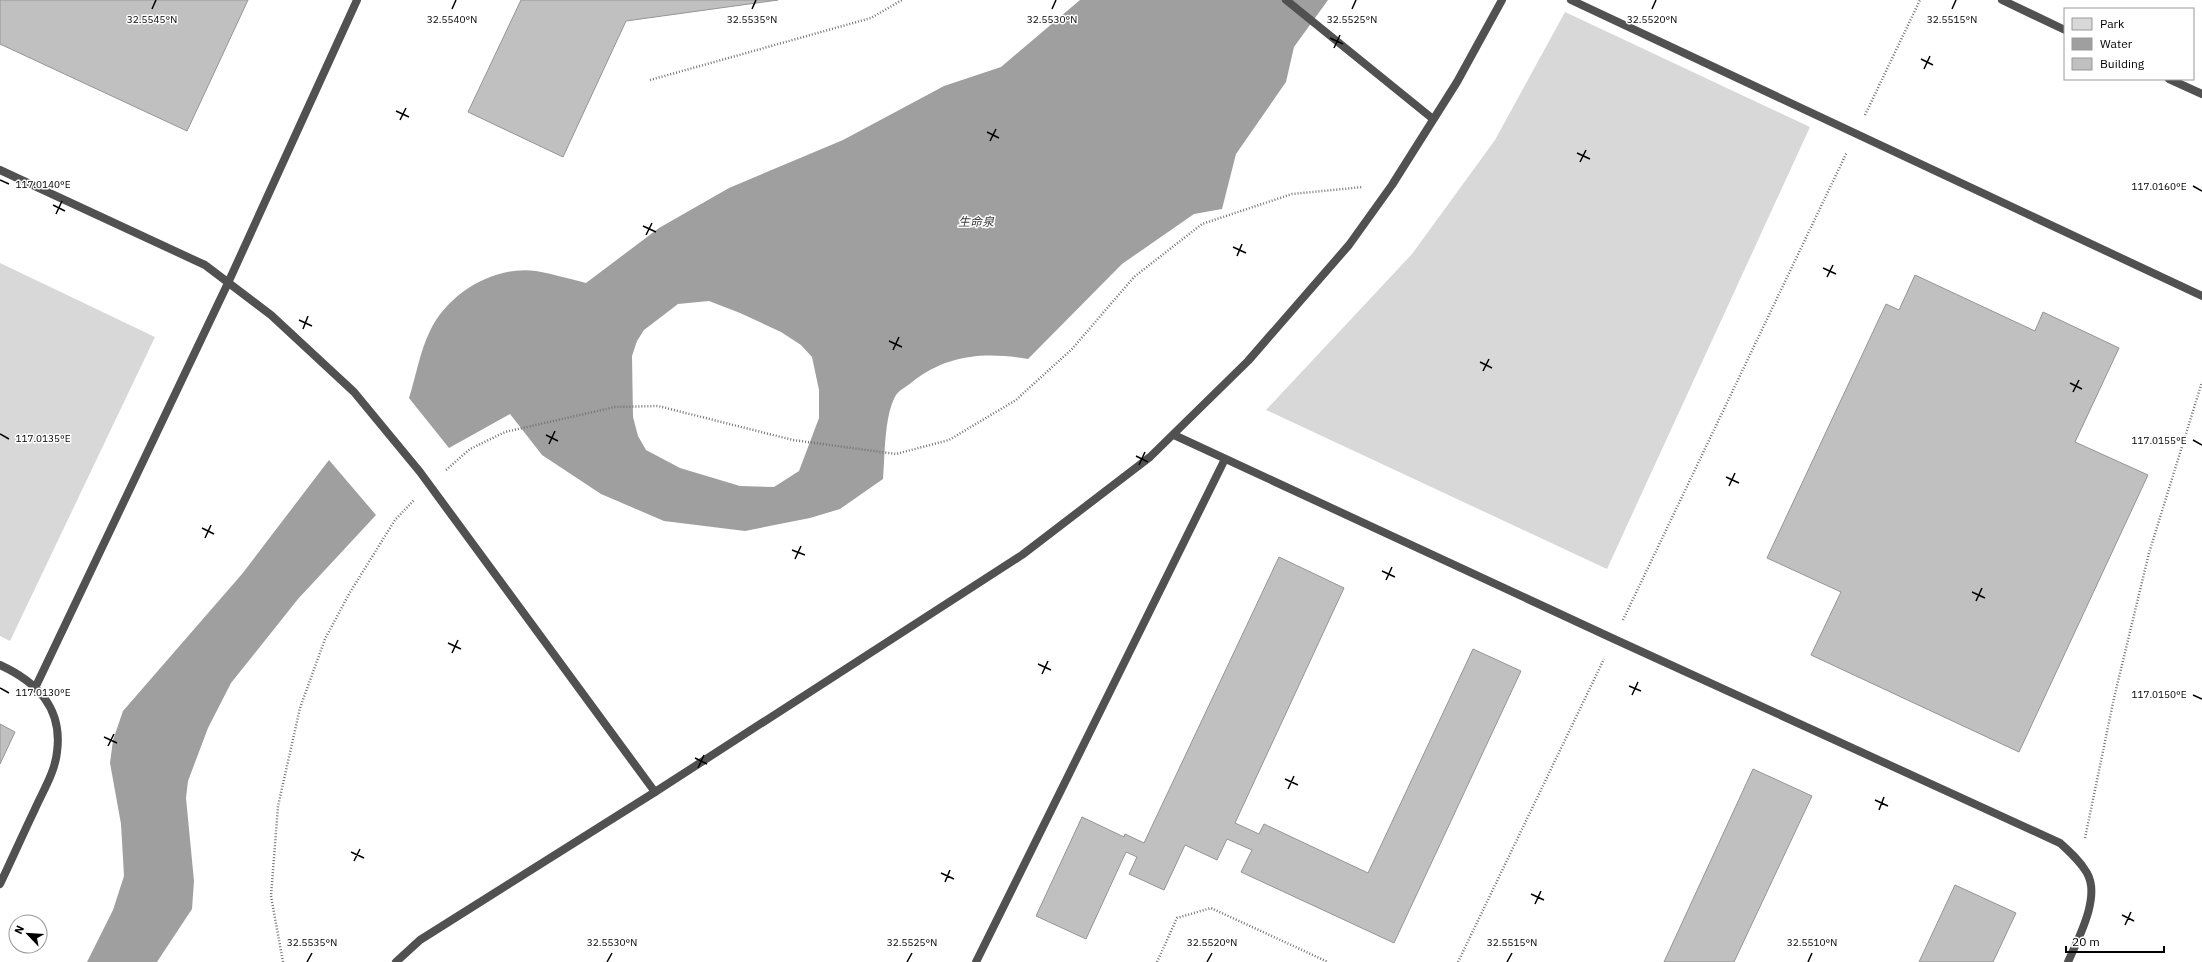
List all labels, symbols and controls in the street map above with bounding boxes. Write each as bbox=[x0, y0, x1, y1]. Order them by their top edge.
legend bbox=[2064, 8, 2194, 80]
text: 32.5545°N bbox=[127, 13, 177, 26]
text: 32.5540°N bbox=[427, 13, 477, 26]
text: 32.5535°N bbox=[727, 13, 777, 26]
text: 32.5530°N bbox=[1027, 13, 1077, 26]
text: 32.5525°N bbox=[1327, 13, 1377, 26]
text: 32.5520°N bbox=[1627, 13, 1677, 26]
text: 32.5515°N bbox=[1927, 13, 1977, 26]
text: Park bbox=[2100, 16, 2125, 31]
text: Water bbox=[2100, 36, 2133, 51]
text: Building bbox=[2100, 56, 2145, 71]
text: 117.0140°E bbox=[15, 178, 71, 191]
text: 117.0160°E bbox=[2131, 180, 2187, 193]
water label: 生命泉 bbox=[958, 214, 995, 229]
text: 117.0135°E bbox=[15, 432, 71, 445]
text: 117.0155°E bbox=[2131, 434, 2187, 447]
text: 117.0130°E bbox=[15, 686, 71, 699]
text: 117.0150°E bbox=[2131, 688, 2187, 701]
north arrow bbox=[8, 914, 48, 954]
text: N bbox=[11, 923, 27, 936]
scale bar bbox=[2066, 928, 2164, 954]
text: 20 m bbox=[2072, 934, 2100, 949]
text: 32.5535°N bbox=[287, 936, 337, 949]
text: 32.5530°N bbox=[587, 936, 637, 949]
text: 32.5525°N bbox=[887, 936, 937, 949]
text: 32.5520°N bbox=[1187, 936, 1237, 949]
text: 32.5515°N bbox=[1487, 936, 1537, 949]
text: 32.5510°N bbox=[1787, 936, 1837, 949]

